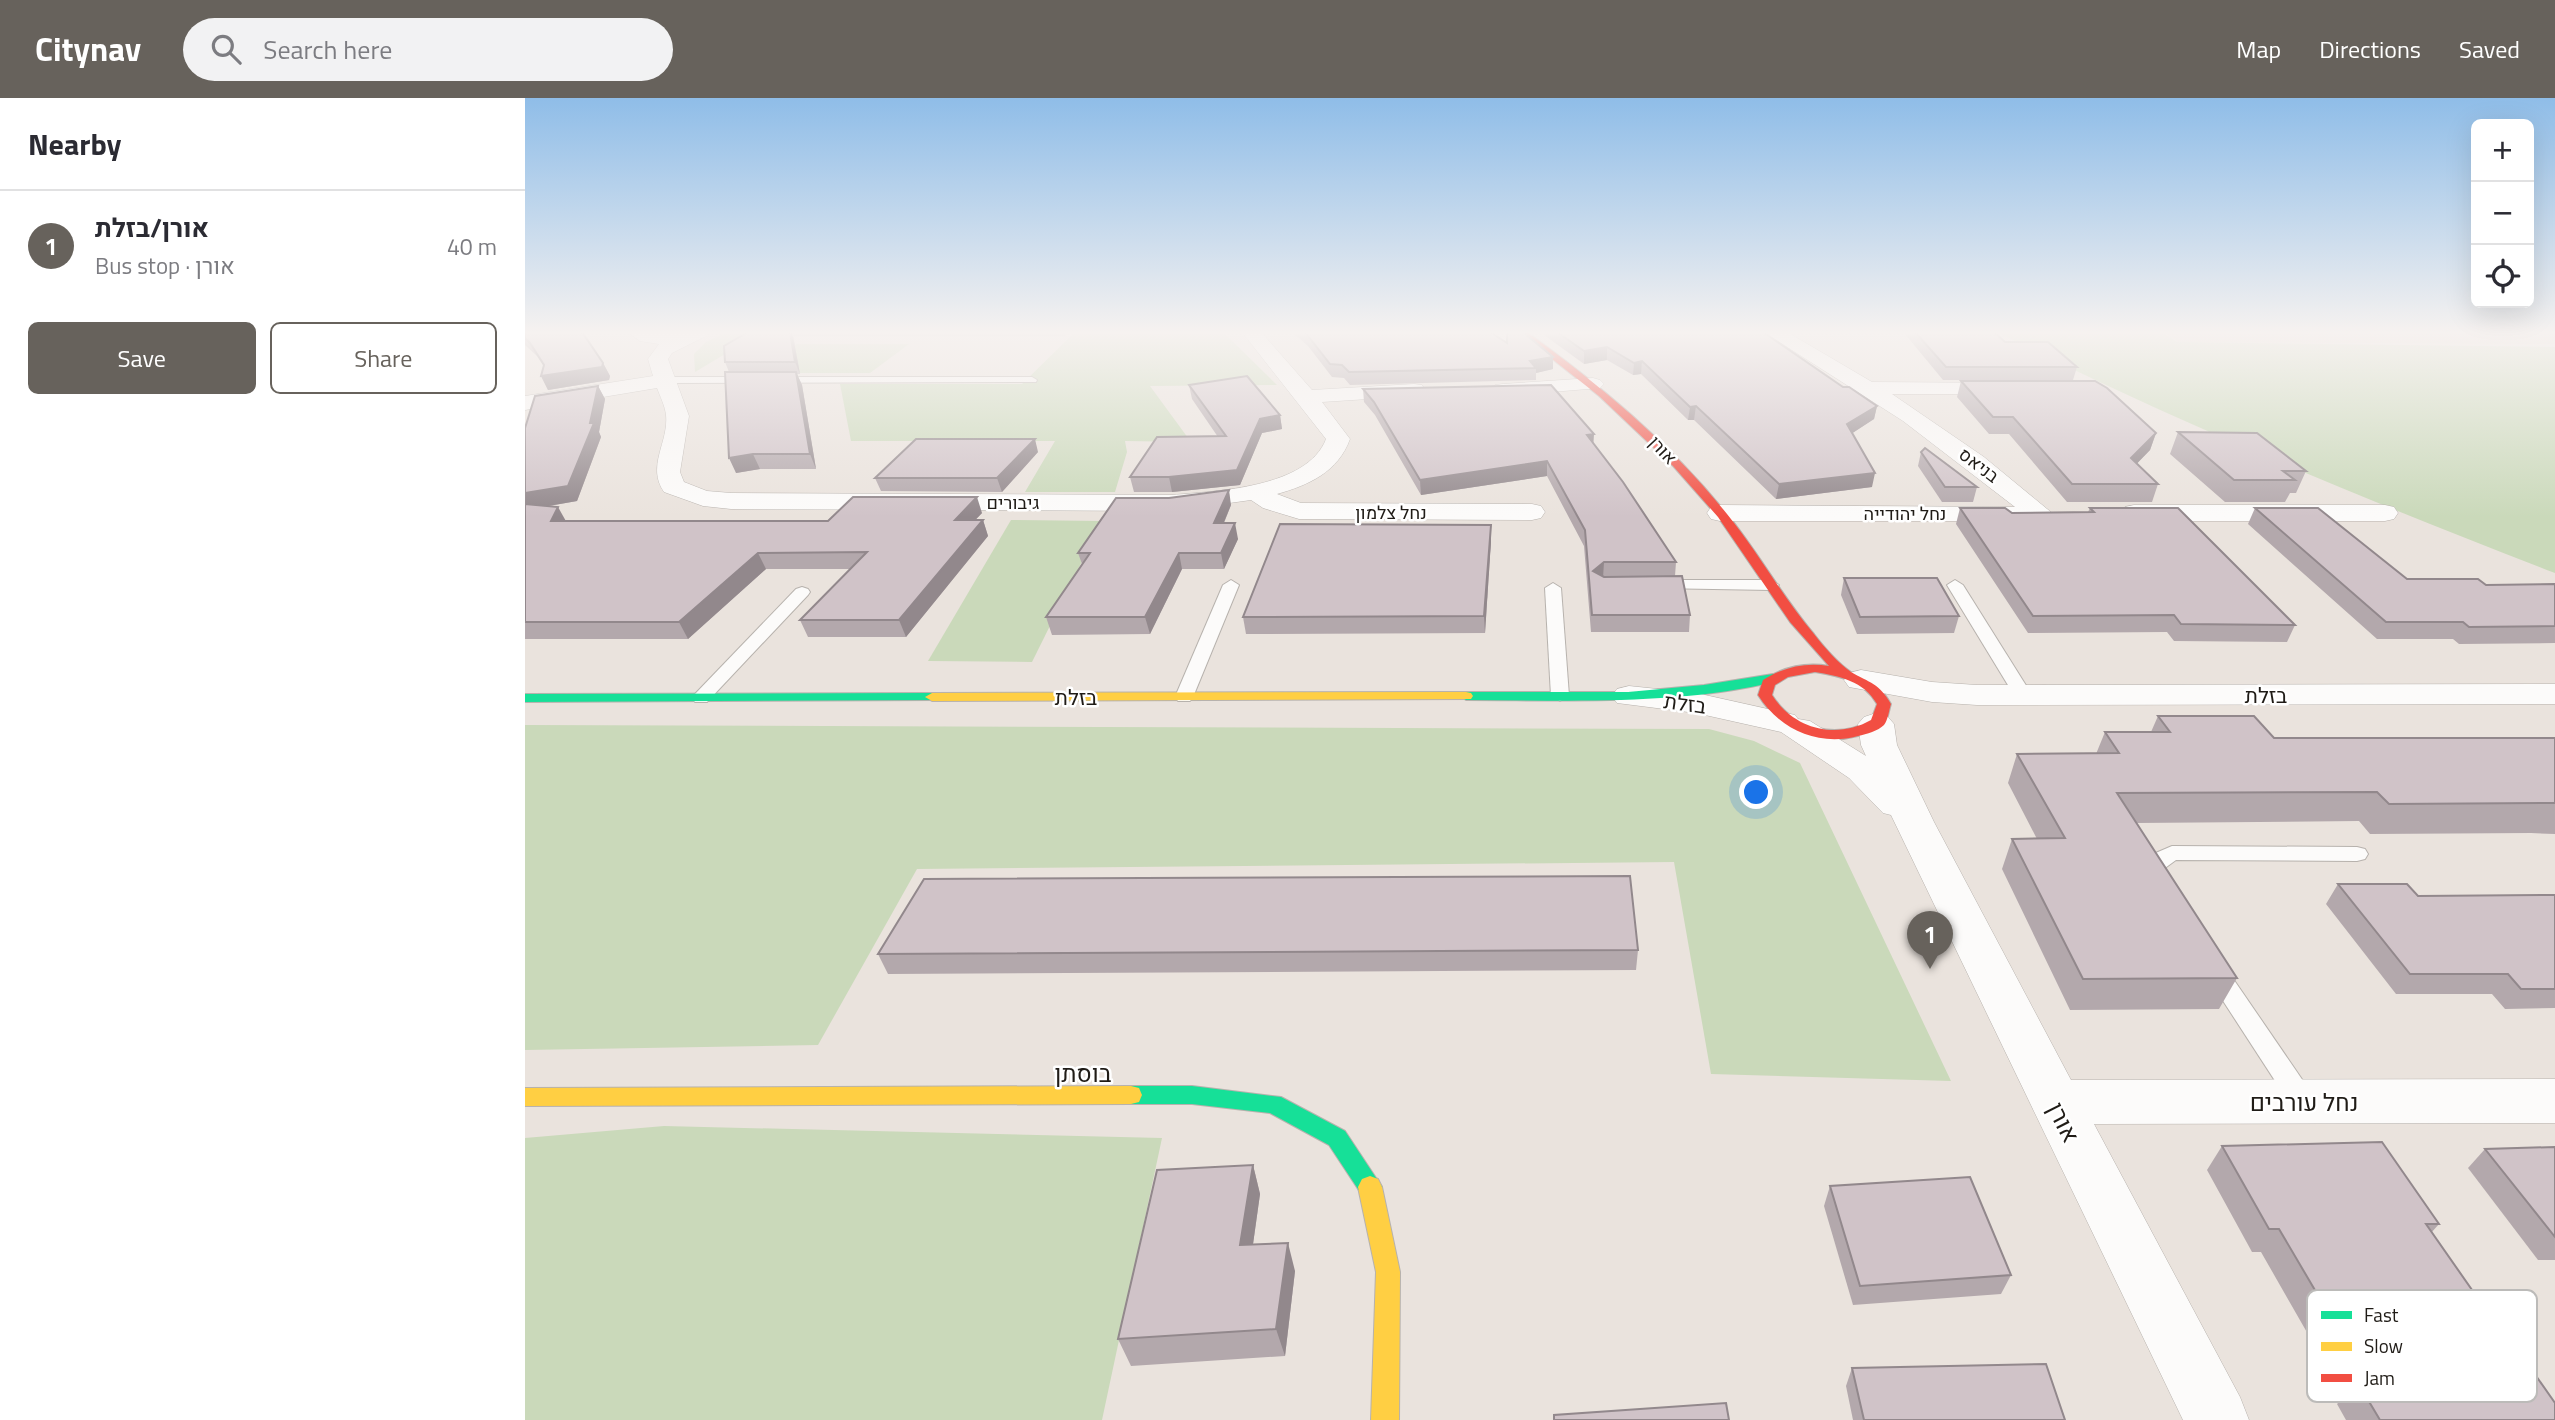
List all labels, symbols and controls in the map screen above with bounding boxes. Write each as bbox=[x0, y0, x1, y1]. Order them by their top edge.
search box bbox=[183, 18, 673, 81]
text: Citynav bbox=[35, 24, 141, 74]
icon: search bbox=[207, 30, 245, 68]
text: Search here bbox=[263, 30, 392, 69]
text: Map bbox=[2236, 31, 2281, 67]
text: Directions bbox=[2319, 31, 2421, 67]
text: Saved bbox=[2459, 31, 2520, 67]
map controls bbox=[2471, 119, 2534, 308]
button: + bbox=[2471, 119, 2534, 182]
text: Nearby bbox=[28, 121, 121, 167]
button: − bbox=[2471, 182, 2534, 245]
text: אורן/בזלת bbox=[95, 208, 209, 247]
text: 1 bbox=[45, 229, 57, 264]
text: 40 m bbox=[447, 229, 497, 264]
button: locate bbox=[2471, 245, 2534, 308]
text: Bus stop · אורן bbox=[95, 248, 235, 283]
button: Save bbox=[28, 322, 256, 394]
button: Share bbox=[270, 322, 497, 394]
street label: אורן bbox=[1643, 430, 1683, 470]
street label: בניאס bbox=[1953, 441, 2005, 489]
street label: גיבורים bbox=[987, 489, 1039, 516]
street label: נחל צלמון bbox=[1355, 499, 1427, 526]
street label: נחל יהודייה bbox=[1864, 500, 1946, 527]
street label: בזלת bbox=[2245, 679, 2287, 711]
street label: בזלת bbox=[1055, 681, 1097, 713]
street label: בזלת bbox=[1662, 684, 1708, 722]
your location bbox=[1739, 775, 1773, 809]
pin: 1 bbox=[1907, 911, 1953, 969]
street label: בוסתן bbox=[1055, 1055, 1112, 1091]
street label: נחל עורבים bbox=[2250, 1084, 2358, 1120]
street label: אורן bbox=[2039, 1095, 2089, 1149]
legend bbox=[2307, 1290, 2537, 1402]
text: Fast bbox=[2364, 1300, 2399, 1329]
text: Slow bbox=[2364, 1331, 2403, 1360]
text: Jam bbox=[2364, 1363, 2395, 1392]

